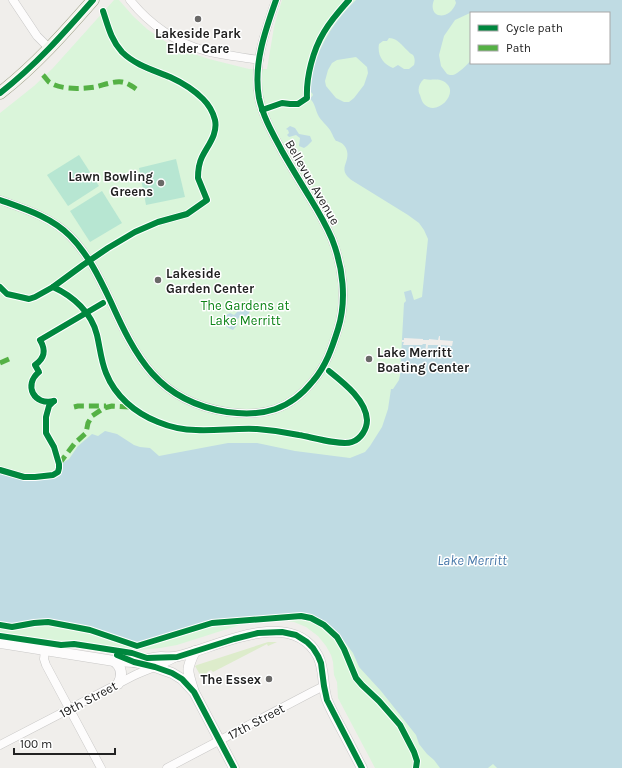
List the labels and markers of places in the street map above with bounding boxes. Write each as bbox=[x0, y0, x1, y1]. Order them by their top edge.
marker: Lakeside Park Elder Care bbox=[193, 14, 203, 24]
place label: Lakeside Park Elder Care bbox=[155, 26, 241, 56]
place label: Lawn Bowling Greens bbox=[68, 169, 153, 199]
marker: Lawn Bowling Greens bbox=[156, 178, 166, 188]
place label: Lakeside Garden Center bbox=[166, 266, 255, 296]
marker: Lakeside Garden Center bbox=[153, 275, 163, 285]
place label: Lake Merritt Boating Center bbox=[377, 345, 470, 375]
marker: Lake Merritt Boating Center bbox=[364, 354, 374, 364]
place label: The Essex bbox=[200, 672, 261, 687]
marker: The Essex bbox=[264, 674, 274, 684]

